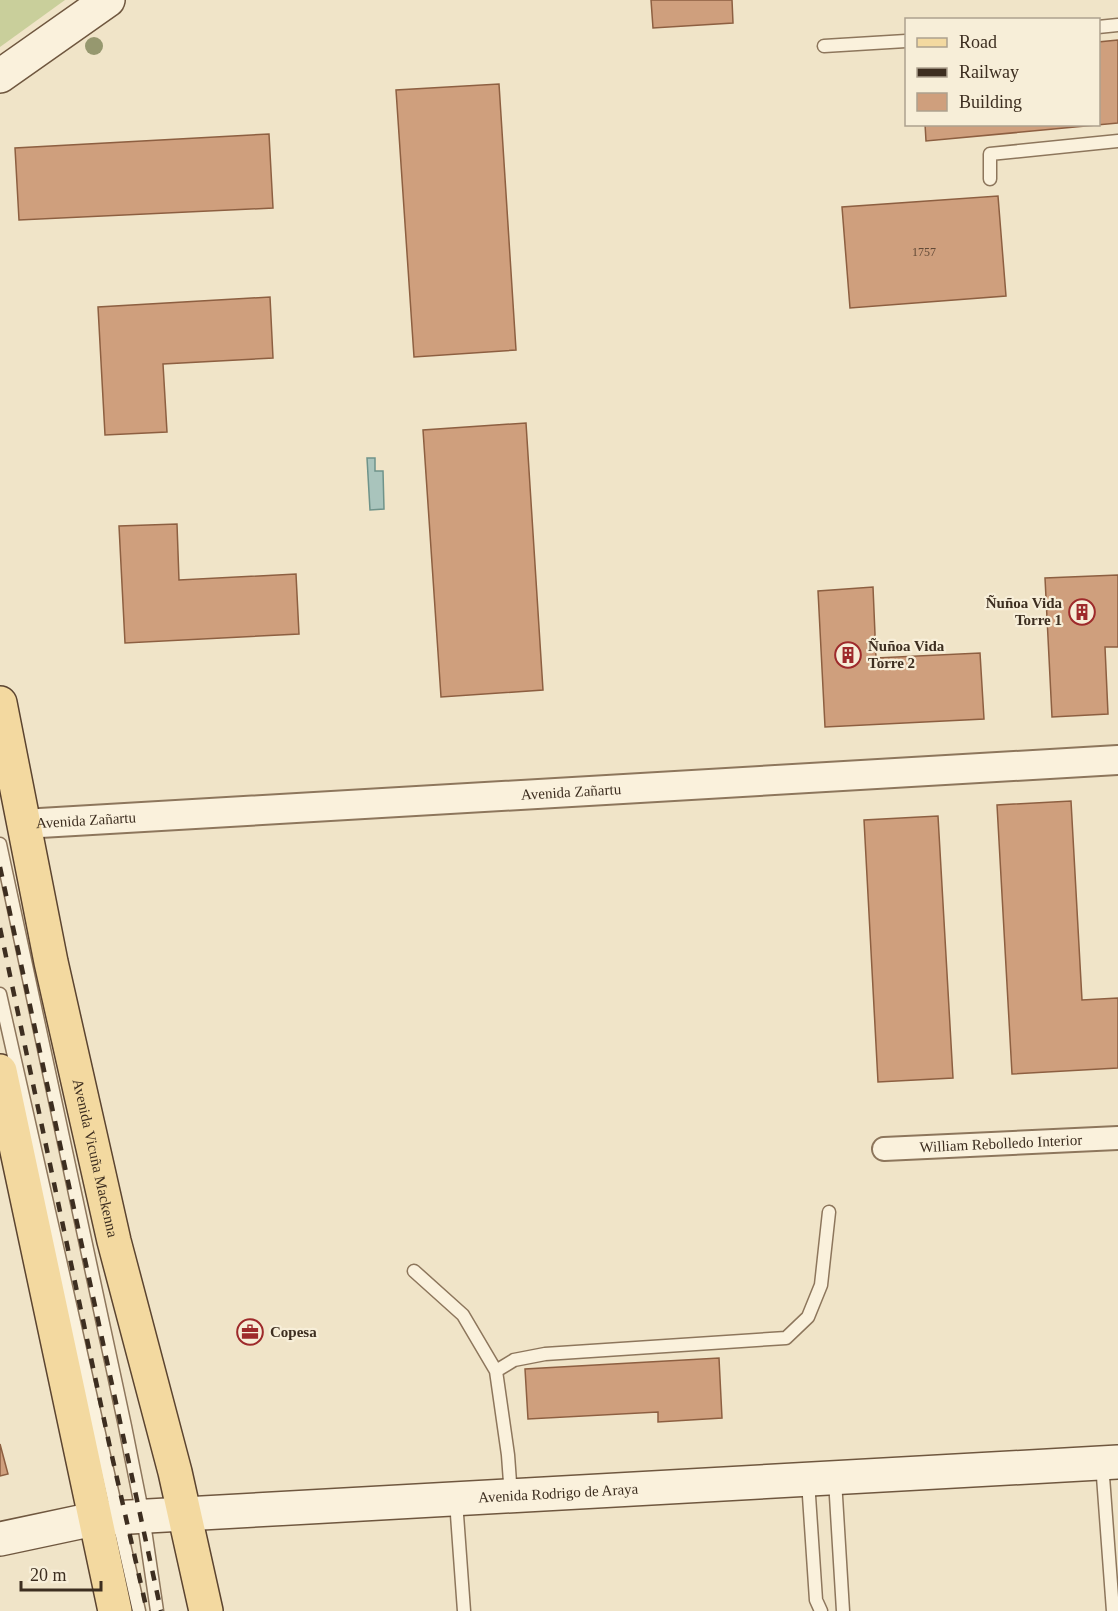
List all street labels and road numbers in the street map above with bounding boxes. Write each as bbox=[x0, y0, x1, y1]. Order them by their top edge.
street label: Avenida Zañartu bbox=[521, 781, 622, 803]
street label: Avenida Zañartu bbox=[35, 809, 137, 831]
street label: Avenida Vicuña Mackenna bbox=[70, 1077, 121, 1239]
street label: William Rebolledo Interior bbox=[919, 1132, 1083, 1155]
street label: Avenida Rodrigo de Araya bbox=[478, 1481, 639, 1506]

